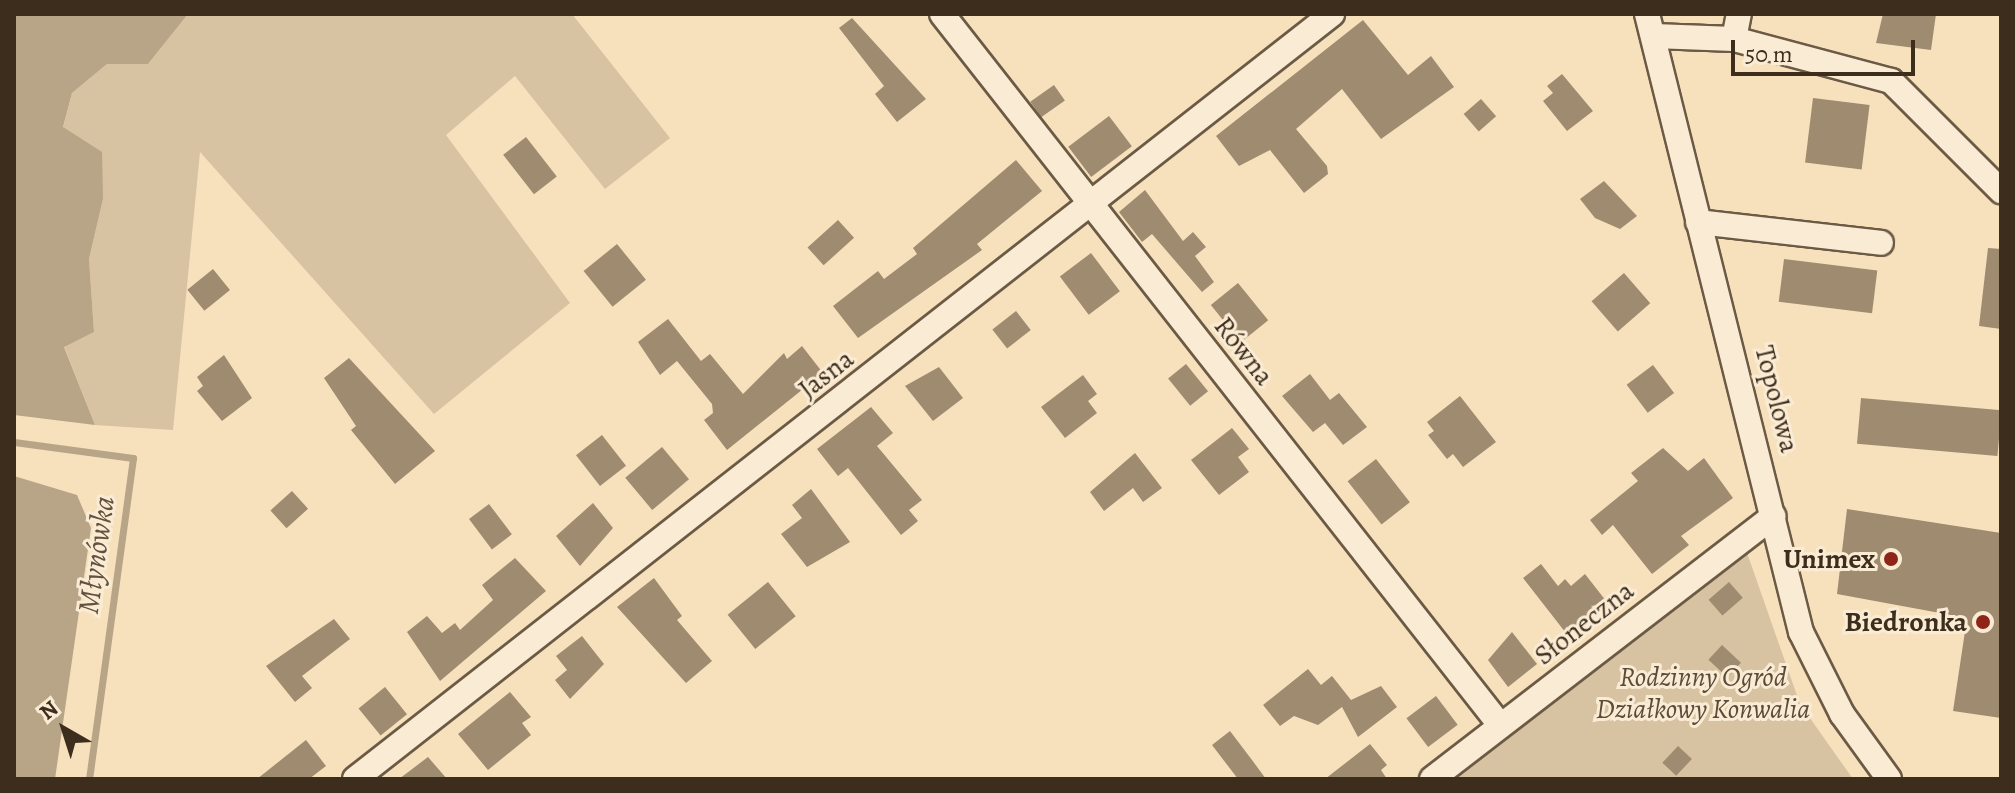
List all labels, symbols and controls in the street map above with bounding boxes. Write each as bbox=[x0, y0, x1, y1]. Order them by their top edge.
scale bar bbox=[1735, 24, 1919, 74]
text: 50 m bbox=[1745, 38, 1793, 70]
street label: Równa bbox=[1207, 310, 1281, 392]
street label: Jasna bbox=[792, 342, 860, 406]
street label: Topolowa bbox=[1748, 342, 1806, 456]
water label: Młynówka bbox=[70, 494, 122, 616]
place label: Unimex bbox=[1783, 542, 1875, 576]
marker: Unimex bbox=[1882, 550, 1900, 568]
street label: Słoneczna bbox=[1528, 574, 1640, 672]
place label: Biedronka bbox=[1844, 605, 1967, 639]
marker: Biedronka bbox=[1974, 613, 1992, 631]
park label: Rodzinny Ogród Działkowy Konwalia bbox=[1596, 660, 1810, 726]
north arrow bbox=[24, 689, 104, 769]
text: N bbox=[33, 694, 65, 727]

